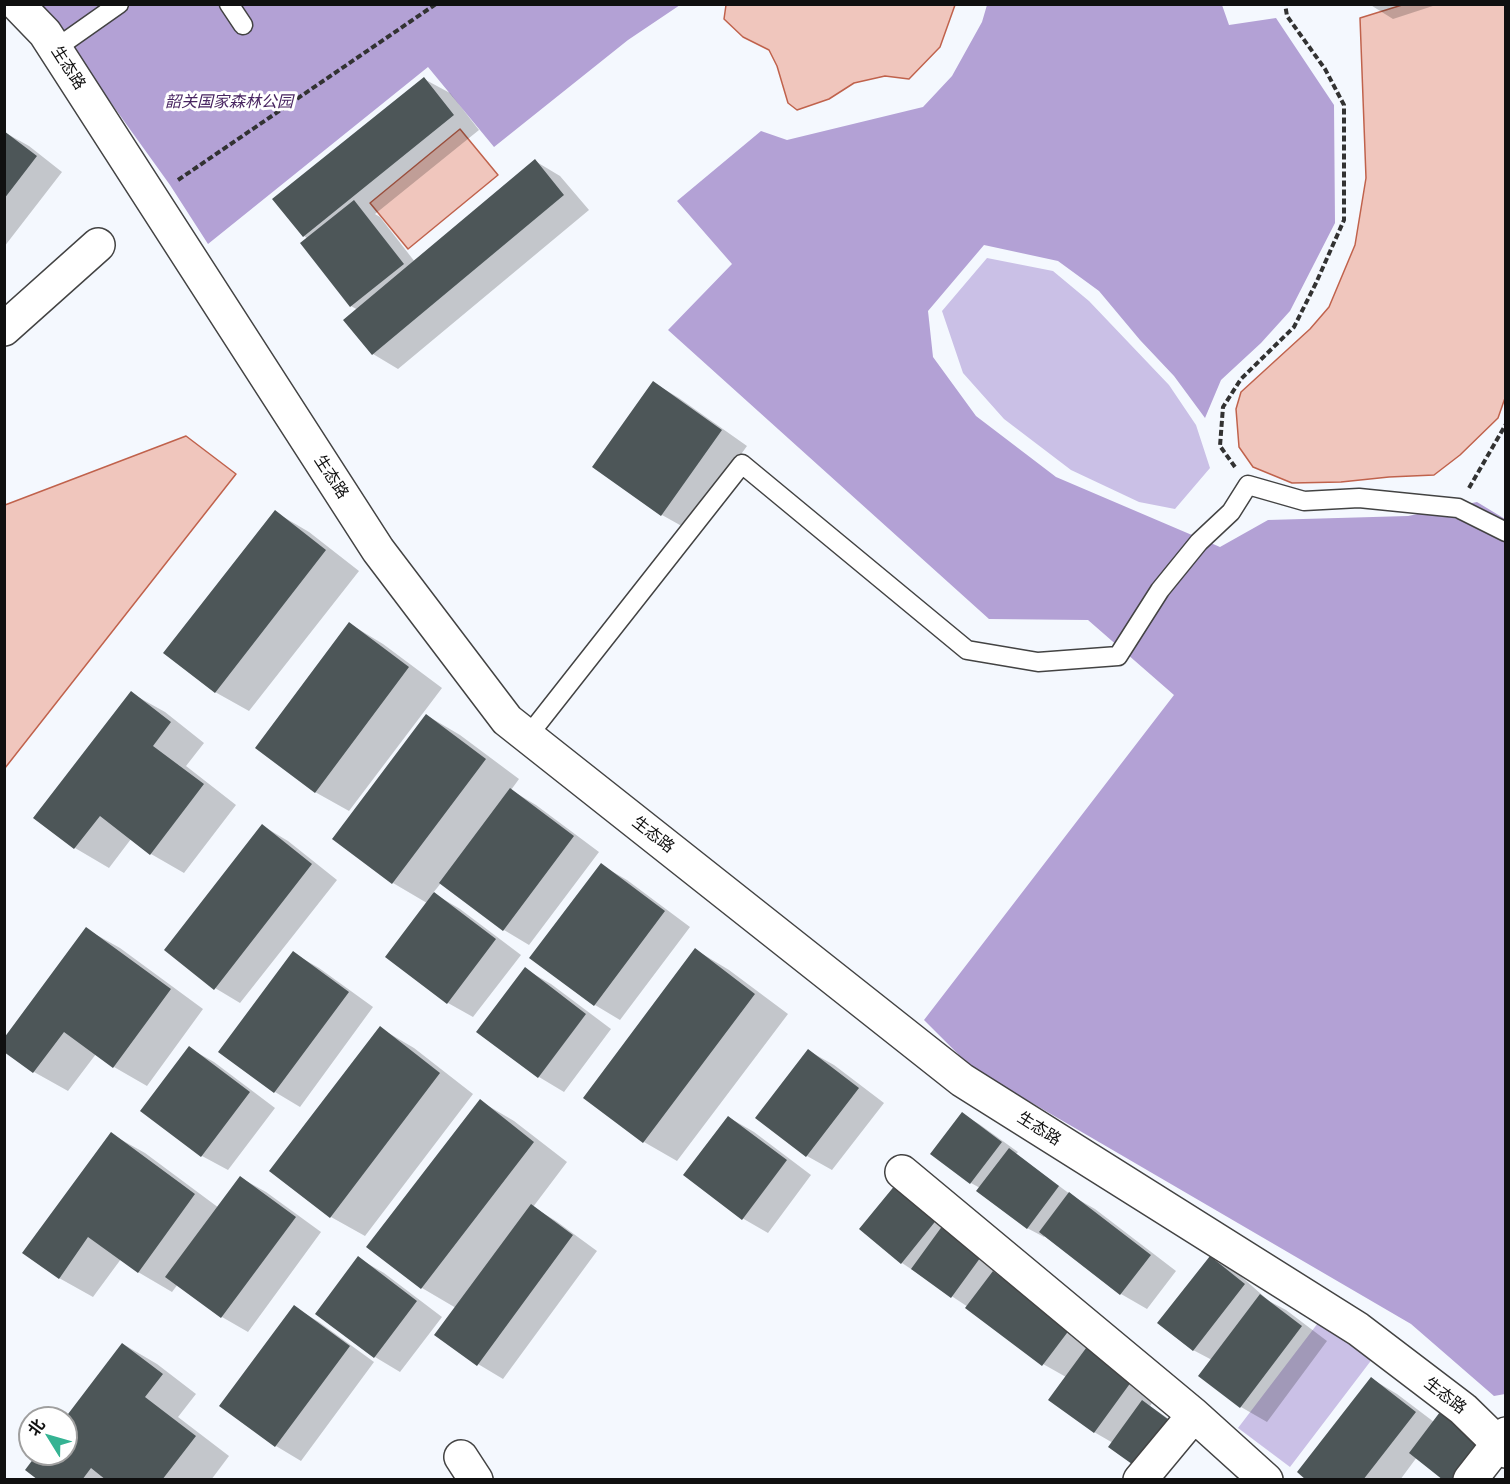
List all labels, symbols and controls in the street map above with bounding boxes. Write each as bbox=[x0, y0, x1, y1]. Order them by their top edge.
street label: 生态路 bbox=[47, 43, 89, 93]
park label: 韶关国家森林公园 bbox=[165, 92, 293, 112]
street label: 生态路 bbox=[310, 452, 352, 502]
street label: 生态路 bbox=[628, 813, 678, 857]
street label: 生态路 bbox=[1014, 1108, 1064, 1150]
street label: 生态路 bbox=[1420, 1374, 1470, 1418]
north arrow bbox=[18, 1406, 78, 1466]
text: 北 bbox=[21, 1413, 50, 1440]

